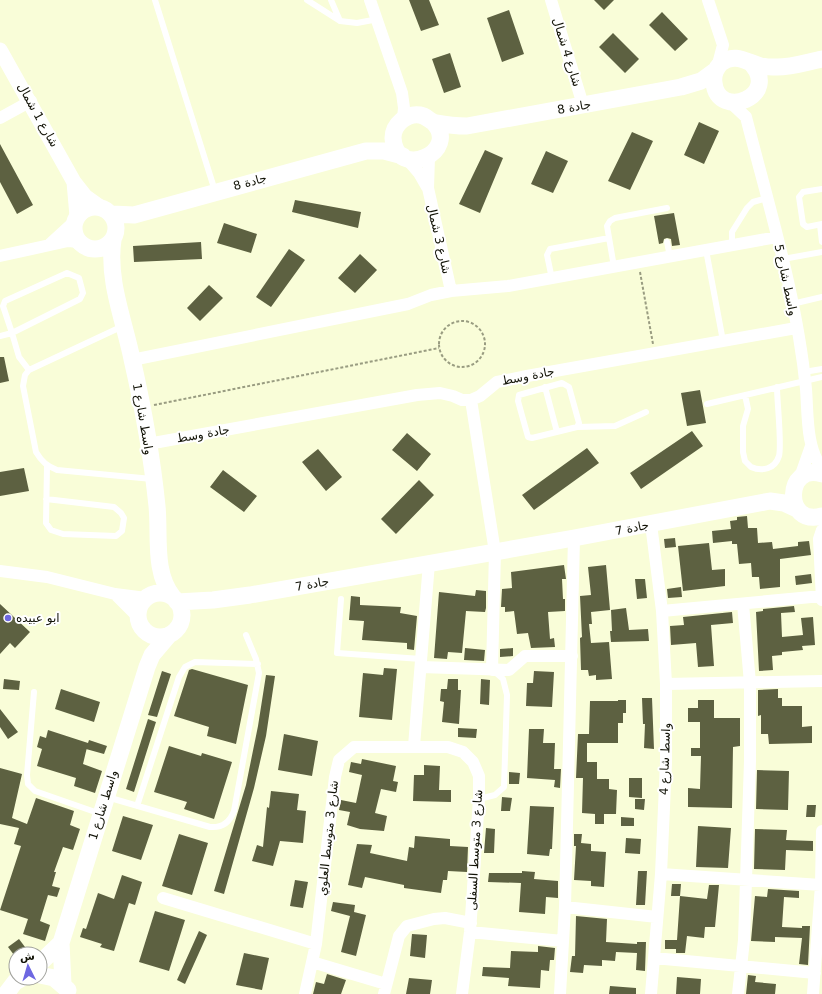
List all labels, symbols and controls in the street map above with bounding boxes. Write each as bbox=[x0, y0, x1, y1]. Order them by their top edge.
street label: شارع 4 شمال bbox=[549, 16, 584, 88]
street label: شارع 1 شمال bbox=[14, 80, 61, 150]
street label: جادة 8 bbox=[556, 97, 592, 117]
street label: جادة 8 bbox=[232, 171, 268, 193]
street label: شارع 3 شمال bbox=[423, 203, 454, 276]
street label: واسط شارع 5 bbox=[771, 243, 800, 317]
street label: جادة وسط bbox=[500, 364, 556, 389]
street label: واسط شارع 1 bbox=[129, 382, 156, 456]
street label: جادة وسط bbox=[175, 422, 231, 447]
street label: جادة 7 bbox=[614, 518, 650, 538]
street label: جادة 7 bbox=[294, 574, 330, 594]
place label: ابو عبيده bbox=[16, 611, 60, 626]
marker: ابو عبيده bbox=[3, 613, 13, 623]
street label: واسط شارع 4 bbox=[657, 723, 674, 796]
street label: واسط شارع 1 bbox=[86, 768, 121, 842]
street label: شارع 3 متوسط العلوي bbox=[315, 780, 342, 896]
street label: شارع 3 متوسط السفلى bbox=[465, 789, 486, 911]
north arrow bbox=[8, 946, 48, 986]
text: ش bbox=[19, 949, 35, 964]

